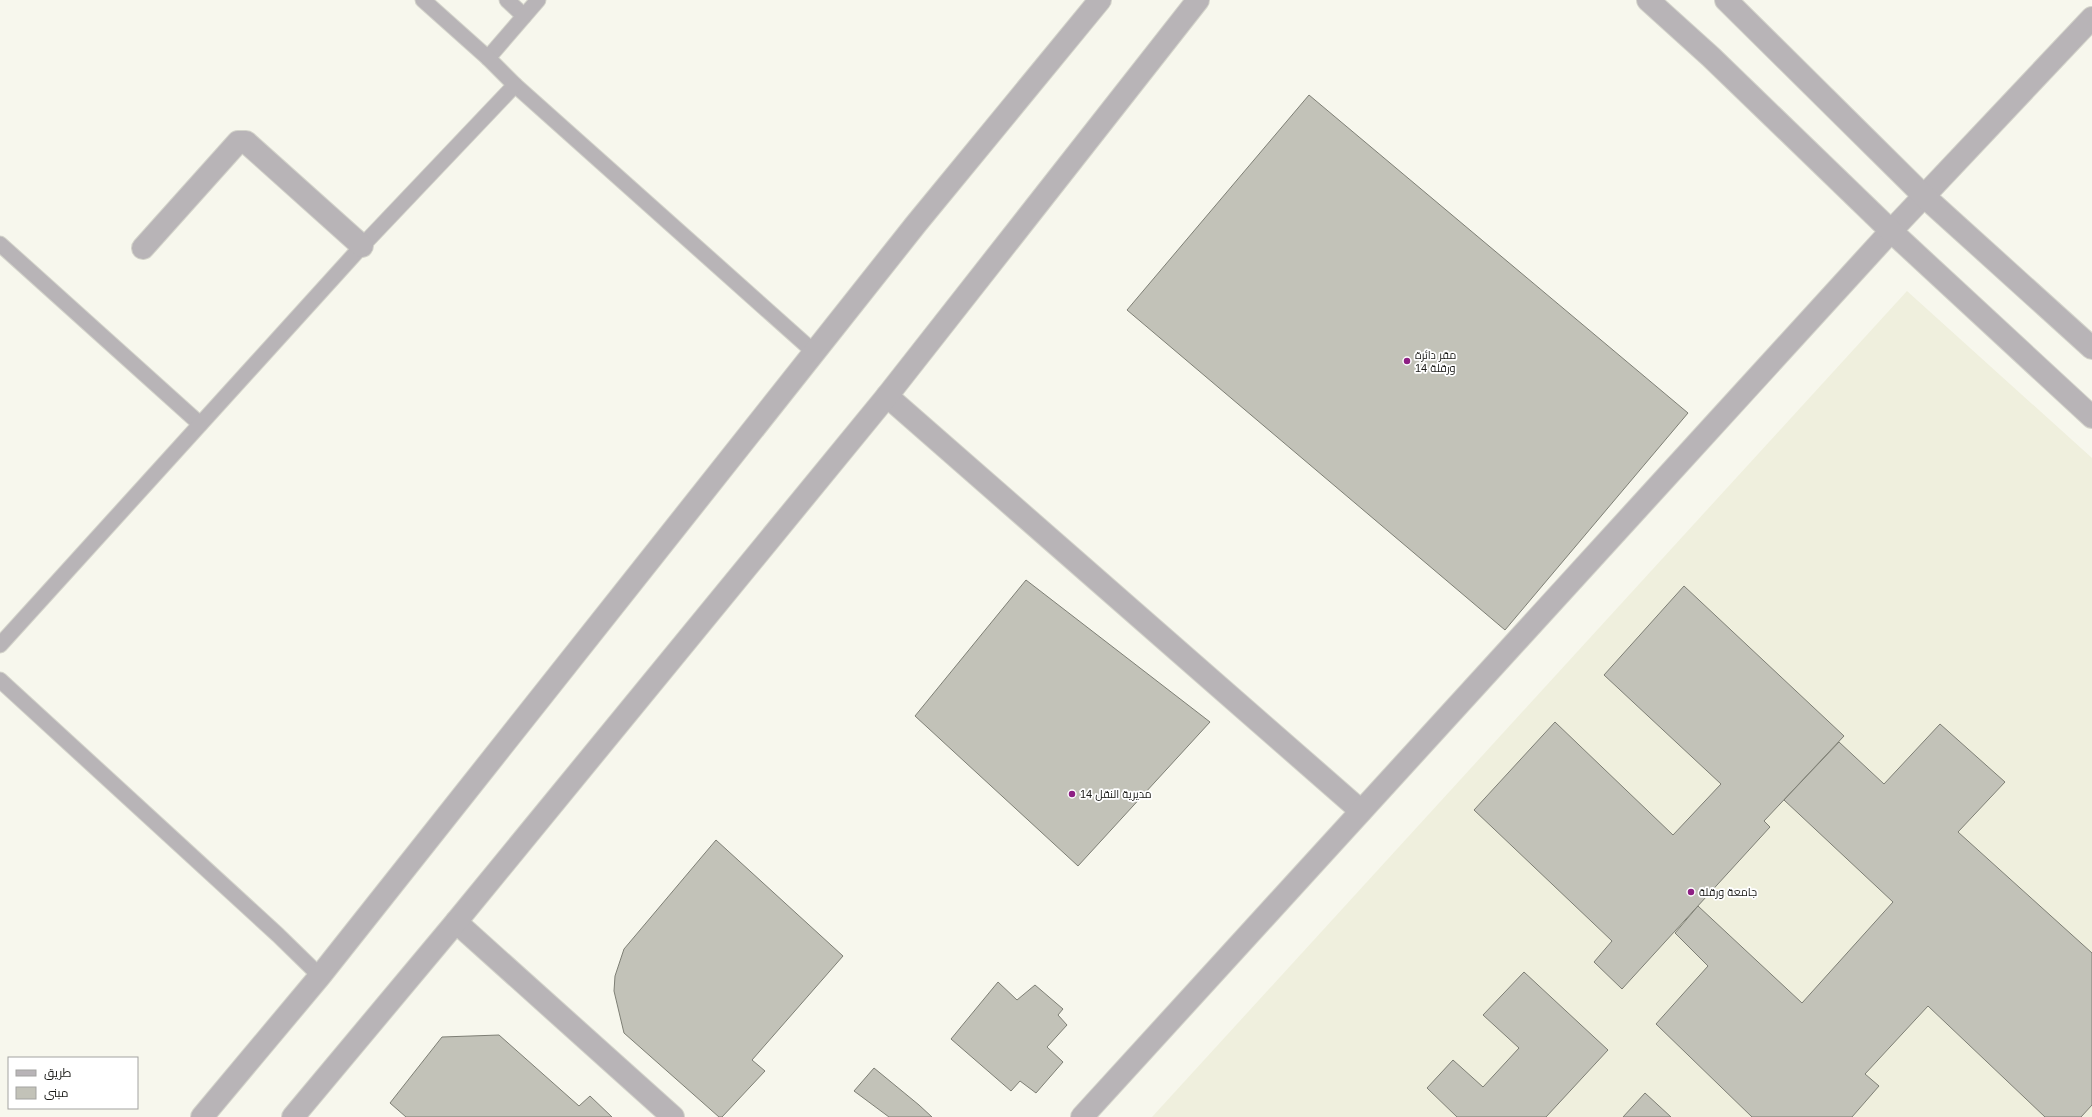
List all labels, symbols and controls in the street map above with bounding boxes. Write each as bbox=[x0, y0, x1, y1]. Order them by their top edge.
place label: مقر دائرة ورقلة 14 bbox=[1415, 349, 1456, 375]
marker: مقر دائرة ورقلة 14 bbox=[1402, 356, 1412, 366]
place label: مديرية النقل 14 bbox=[1080, 788, 1152, 801]
marker: مديرية النقل 14 bbox=[1067, 789, 1077, 799]
place label: جامعة ورقلة bbox=[1699, 886, 1757, 899]
marker: جامعة ورقلة bbox=[1686, 887, 1696, 897]
legend bbox=[8, 1057, 138, 1109]
text: طريق bbox=[44, 1066, 72, 1080]
text: مبنى bbox=[44, 1086, 69, 1100]

